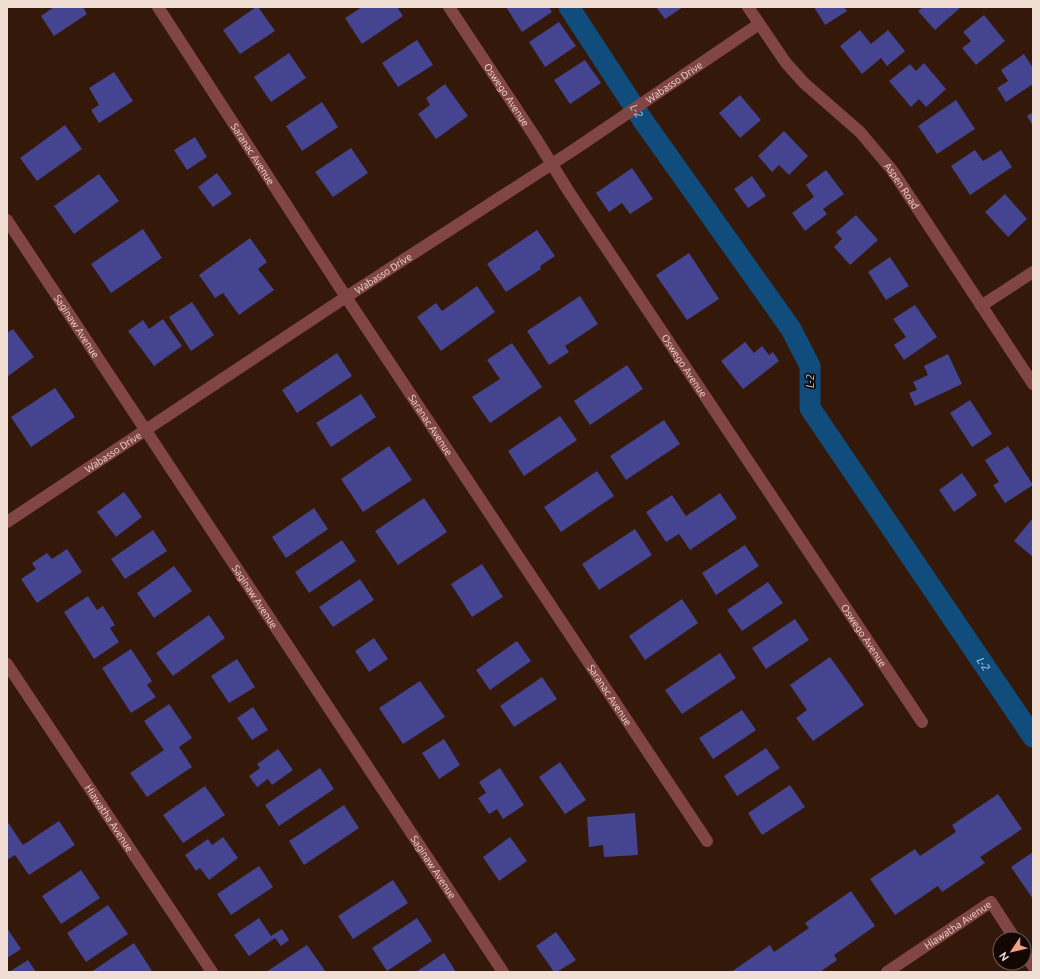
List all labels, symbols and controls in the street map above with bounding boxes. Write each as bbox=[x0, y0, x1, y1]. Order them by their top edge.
street label: Wabasso Drive bbox=[644, 59, 704, 105]
street label: Oswego Avenue bbox=[482, 61, 531, 128]
water label: L-2 bbox=[628, 102, 646, 120]
street label: Saranac Avenue bbox=[229, 121, 277, 187]
street label: Aspen Road bbox=[882, 160, 921, 211]
street label: Wabasso Drive bbox=[353, 251, 414, 296]
street label: Saginaw Avenue bbox=[52, 293, 101, 360]
street label: Oswego Avenue bbox=[659, 332, 709, 399]
water label: L-2 bbox=[804, 374, 816, 388]
street label: Saranac Avenue bbox=[406, 393, 455, 458]
street label: Wabasso Drive bbox=[83, 429, 144, 475]
street label: Saginaw Avenue bbox=[230, 563, 280, 630]
street label: Oswego Avenue bbox=[839, 602, 889, 669]
water label: L-2 bbox=[975, 655, 992, 673]
street label: Saranac Avenue bbox=[585, 662, 634, 728]
street label: Hiawatha Avenue bbox=[83, 783, 135, 854]
street label: Saginaw Avenue bbox=[409, 834, 458, 901]
street label: Hiawatha Avenue bbox=[922, 899, 993, 951]
north arrow bbox=[992, 931, 1032, 971]
text: N bbox=[997, 950, 1011, 964]

